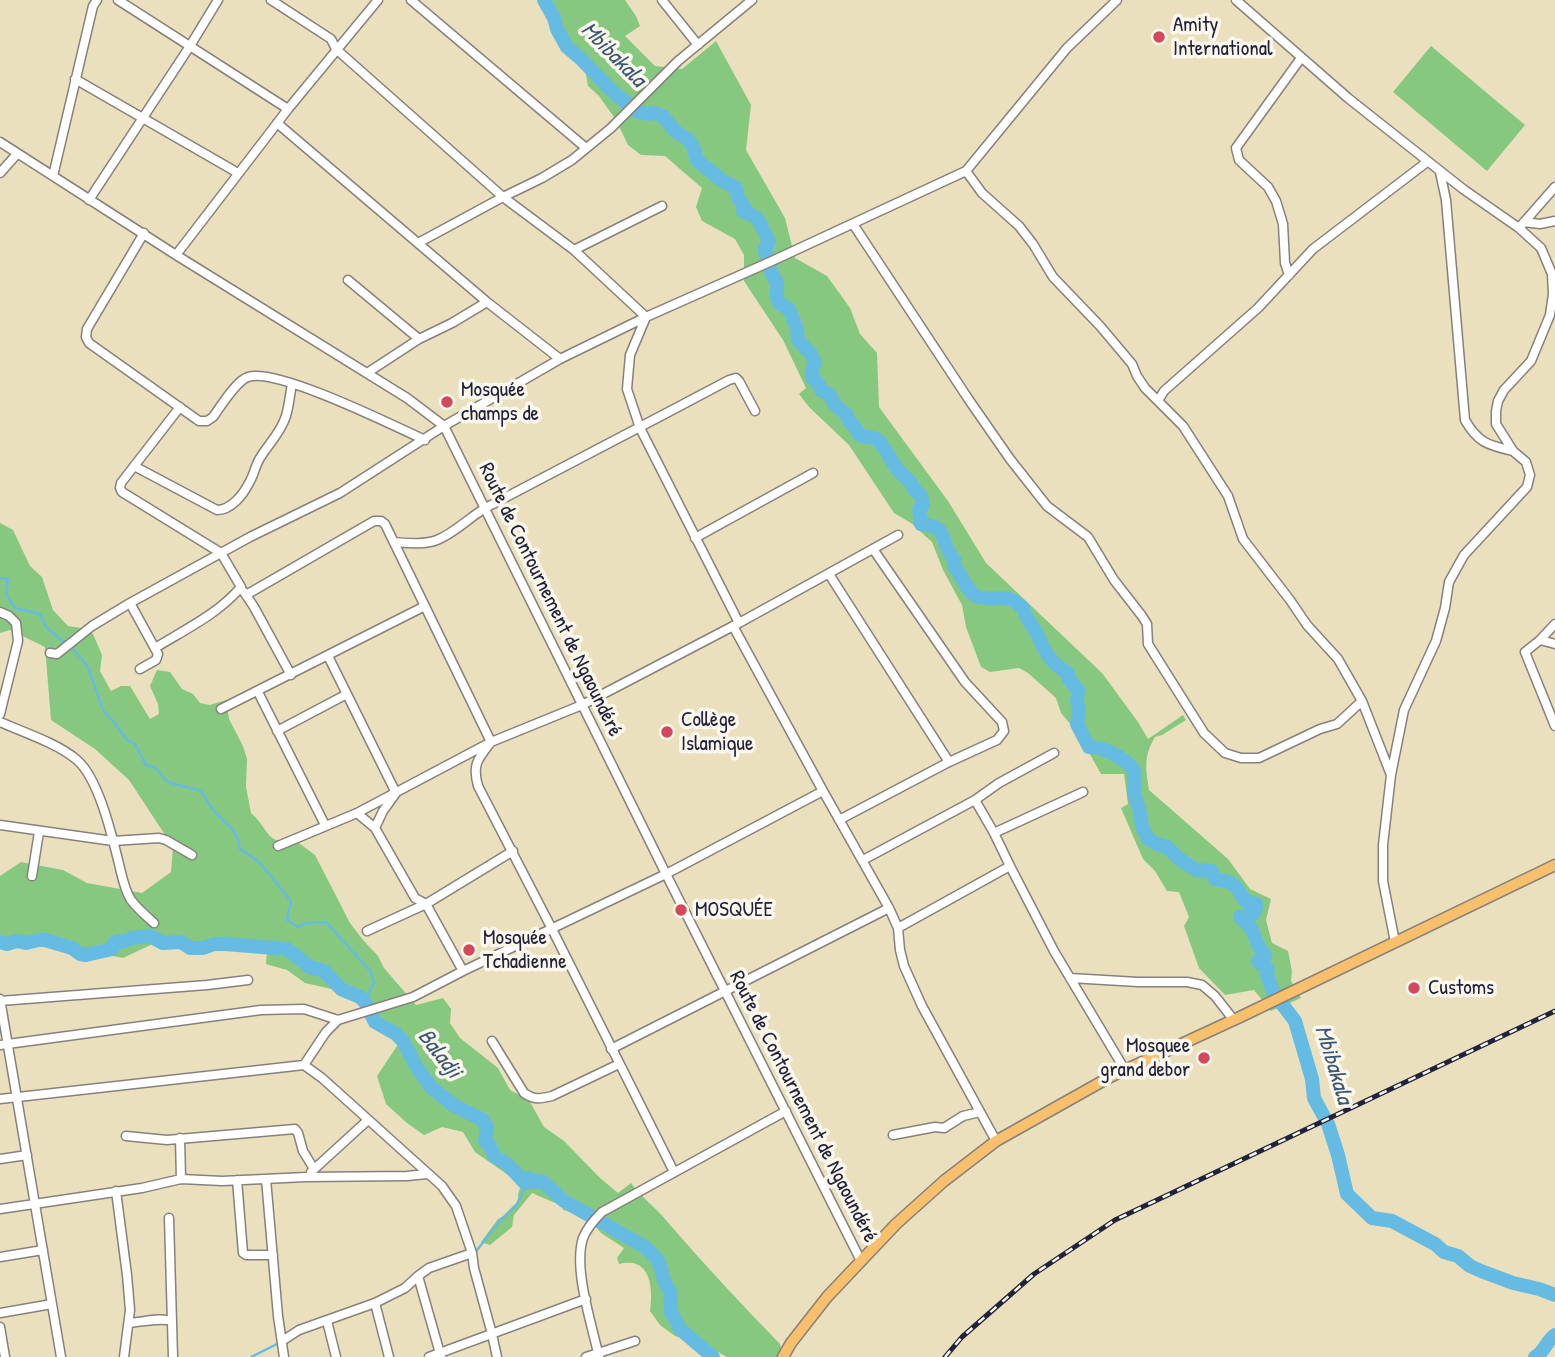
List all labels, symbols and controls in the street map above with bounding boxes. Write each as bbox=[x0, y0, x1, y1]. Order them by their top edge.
place label: Amity International bbox=[1173, 12, 1273, 62]
water label: Mbibakala bbox=[575, 17, 651, 93]
marker: Amity International bbox=[1151, 29, 1167, 45]
place label: Mosquée champs de bbox=[461, 377, 539, 427]
marker: Mosquée champs de bbox=[439, 394, 455, 410]
street label: Route de Contournement de Ngaoundéré bbox=[473, 459, 627, 741]
place label: Collège Islamique bbox=[681, 707, 753, 757]
marker: Collège Islamique bbox=[659, 724, 675, 740]
place label: MOSQUÉE bbox=[695, 897, 773, 923]
marker: MOSQUÉE bbox=[673, 902, 689, 918]
place label: Mosquée Tchadienne bbox=[483, 925, 567, 975]
marker: Mosquée Tchadienne bbox=[461, 942, 477, 958]
street label: Route de Contournement de Ngaoundéré bbox=[723, 967, 883, 1247]
place label: Customs bbox=[1428, 975, 1494, 1001]
marker: Customs bbox=[1406, 980, 1422, 996]
water label: Mbibakala bbox=[1308, 1022, 1358, 1108]
water label: Baladji bbox=[411, 1024, 467, 1084]
place label: Mosquee grand debor bbox=[1100, 1033, 1190, 1083]
marker: Mosquee grand debor bbox=[1196, 1050, 1212, 1066]

